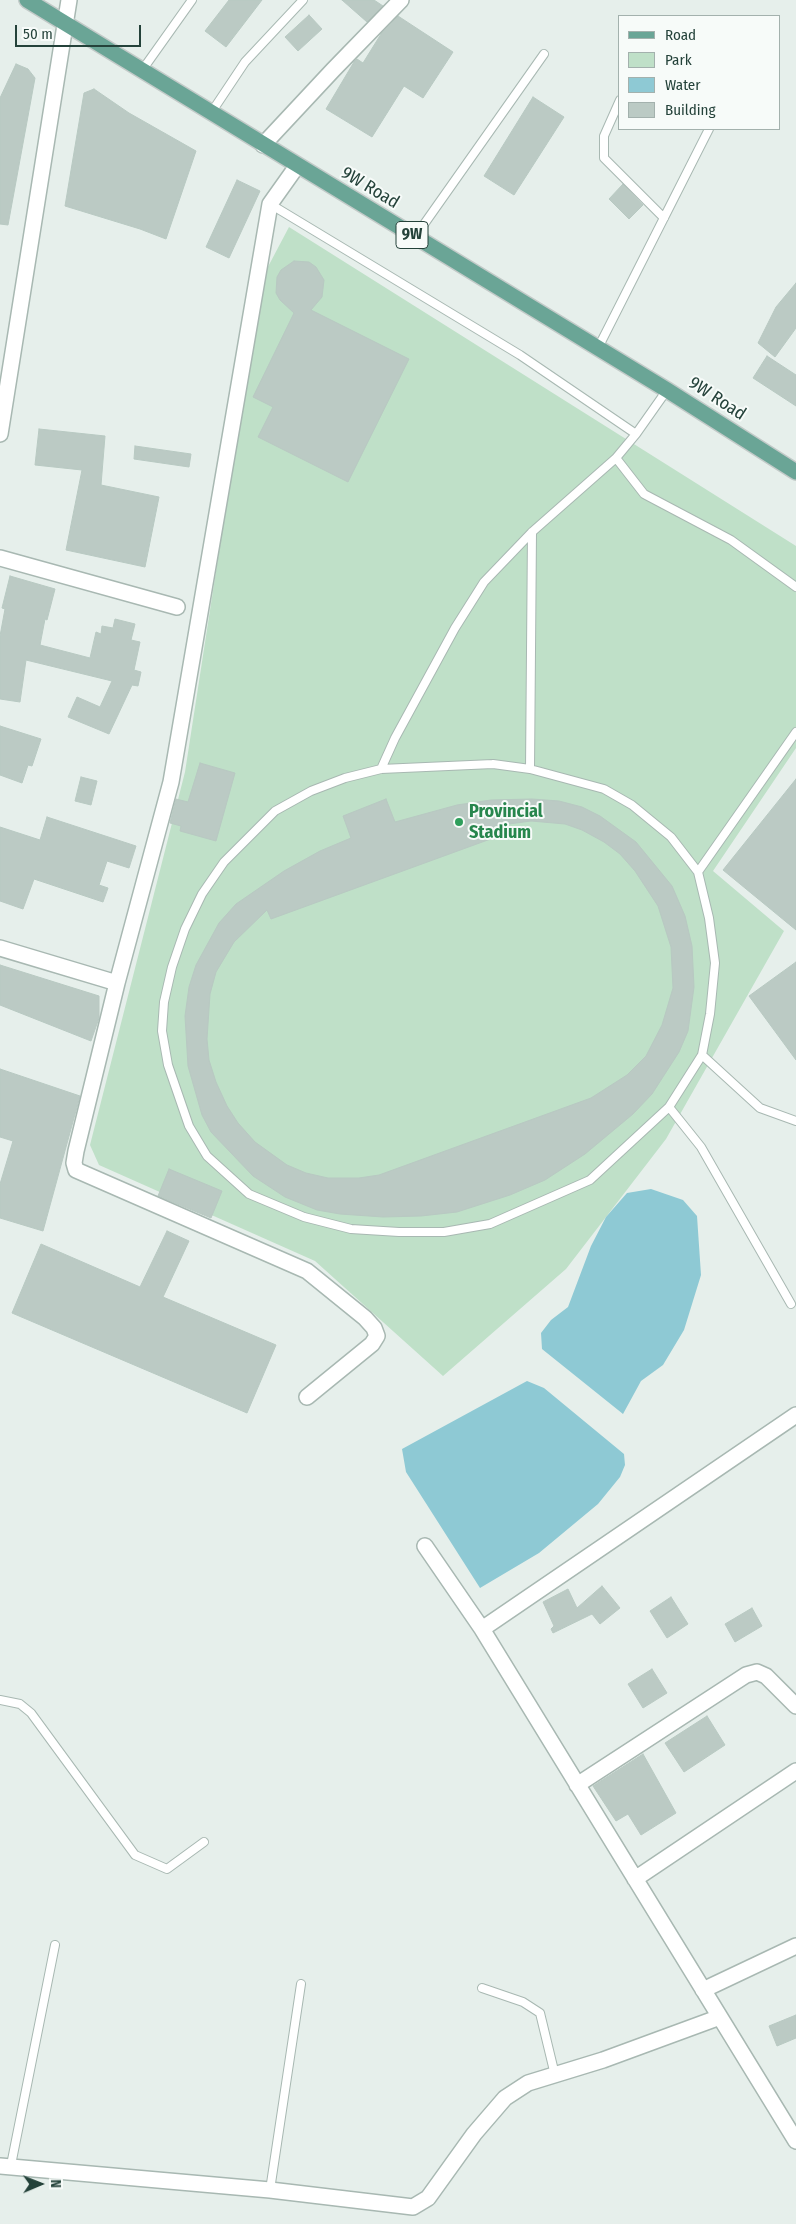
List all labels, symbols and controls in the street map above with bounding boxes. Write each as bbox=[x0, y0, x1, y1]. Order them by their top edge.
scale bar bbox=[18, 15, 144, 47]
legend bbox=[618, 15, 781, 130]
text: 50 m bbox=[23, 25, 53, 43]
text: Road bbox=[665, 26, 696, 44]
text: Park bbox=[665, 51, 692, 69]
text: Water bbox=[665, 76, 700, 94]
text: Building bbox=[665, 101, 716, 119]
street label: 9W Road bbox=[337, 162, 403, 214]
road number: 9W bbox=[396, 222, 428, 248]
street label: 9W Road bbox=[684, 373, 750, 425]
place label: Provincial Stadium bbox=[469, 801, 543, 844]
marker: Provincial Stadium bbox=[453, 816, 465, 828]
north arrow bbox=[15, 2159, 65, 2209]
text: N bbox=[47, 2179, 64, 2188]

